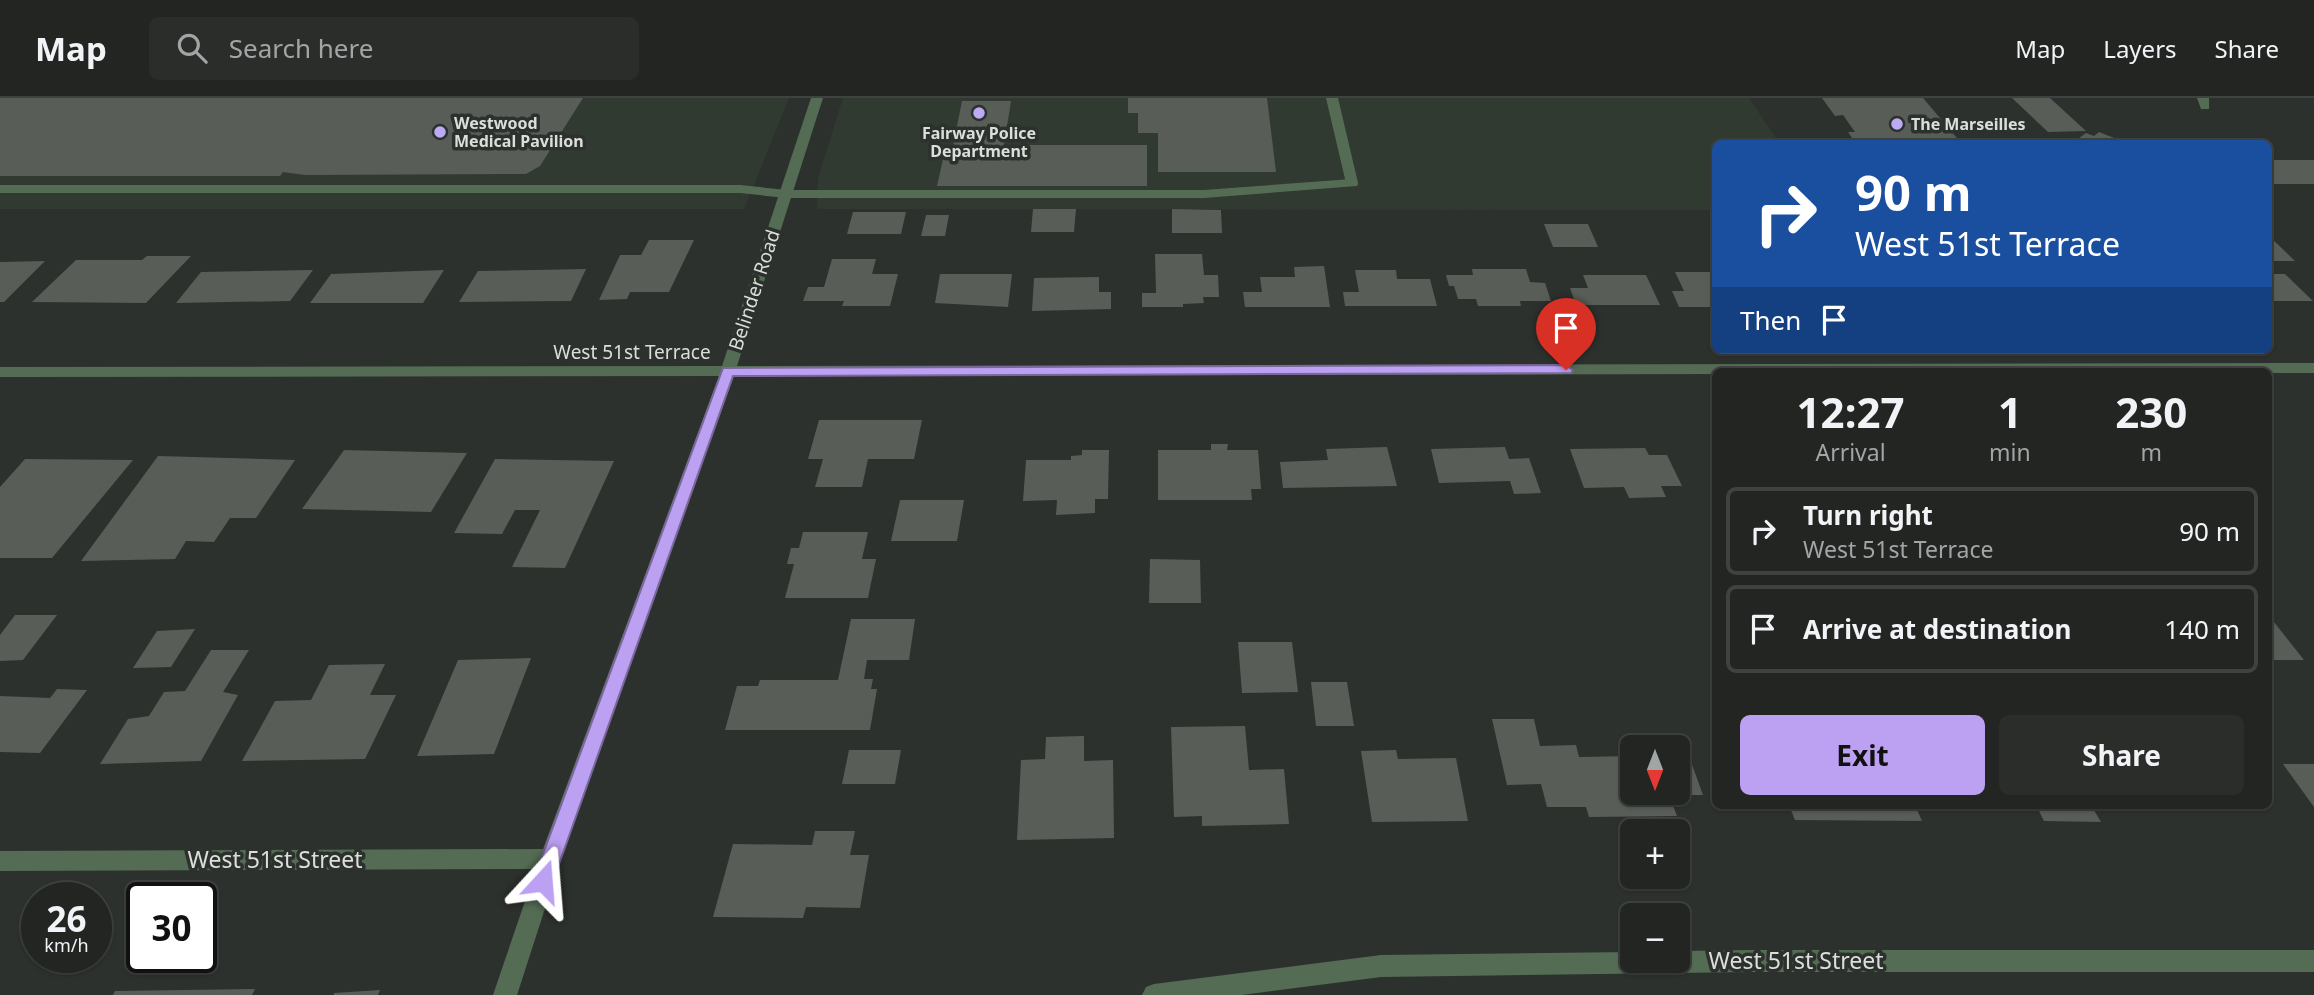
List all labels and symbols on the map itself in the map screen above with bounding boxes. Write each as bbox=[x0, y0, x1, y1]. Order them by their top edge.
marker: Fairway Police Department bbox=[971, 105, 987, 121]
place label: Westwood Medical Pavilion bbox=[454, 112, 584, 152]
place label: The Marseilles bbox=[1911, 113, 2026, 135]
marker: The Marseilles bbox=[1889, 116, 1905, 132]
place label: Fairway Police Department bbox=[922, 122, 1036, 162]
marker: Westwood Medical Pavilion bbox=[432, 124, 448, 140]
street label: Belinder Road bbox=[722, 226, 786, 354]
pin bbox=[1536, 298, 1596, 370]
street label: West 51st Terrace bbox=[553, 339, 711, 365]
north arrow bbox=[1620, 735, 1690, 805]
street label: West 51st Street bbox=[187, 843, 363, 875]
position arrow bbox=[506, 844, 580, 918]
speed limit sign: 30 bbox=[126, 882, 217, 973]
street label: West 51st Street bbox=[1708, 944, 1884, 976]

